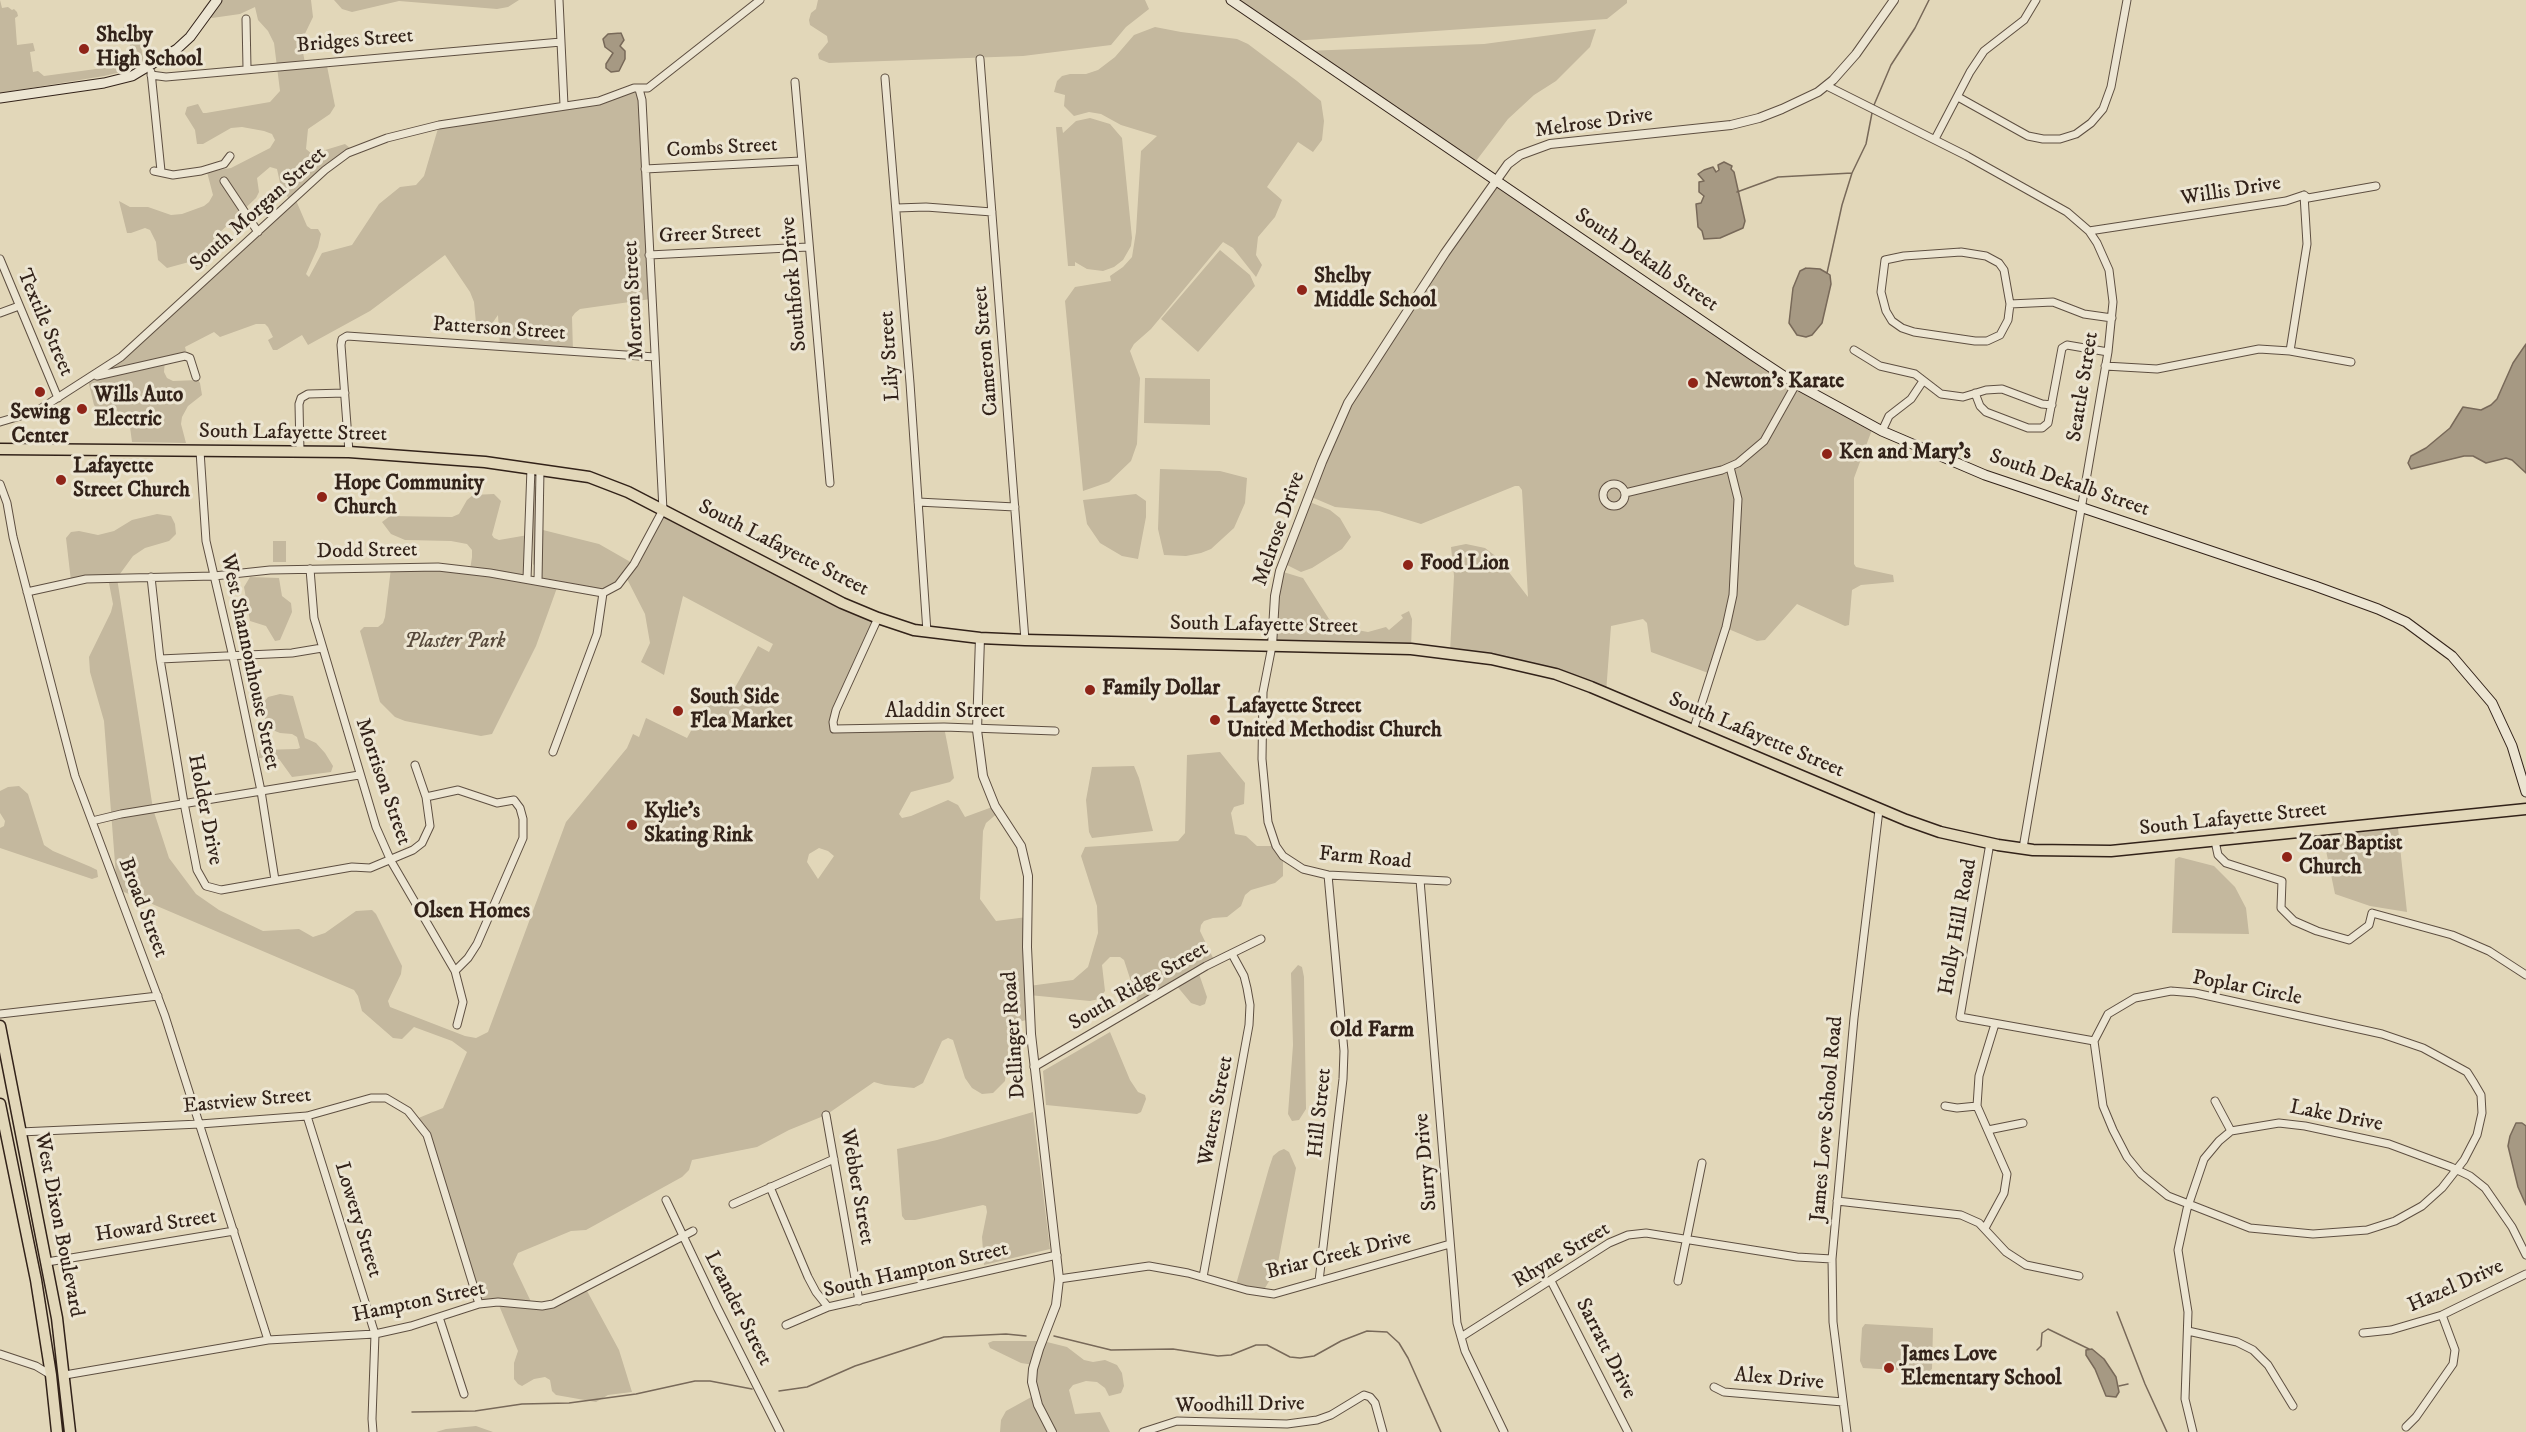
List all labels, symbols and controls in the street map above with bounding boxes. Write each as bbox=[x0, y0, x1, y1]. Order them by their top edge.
place label: Shelby High School bbox=[96, 24, 202, 74]
street label: Bridges Street bbox=[296, 24, 414, 60]
marker: Shelby High School bbox=[77, 42, 91, 56]
street label: Melrose Drive bbox=[1533, 103, 1655, 145]
street label: Combs Street bbox=[666, 134, 778, 164]
street label: South Morgan Street bbox=[186, 142, 332, 278]
street label: Willis Drive bbox=[2179, 172, 2283, 212]
street label: South Dekalb Street bbox=[1569, 204, 1723, 318]
street label: Southfork Drive bbox=[777, 216, 813, 352]
street label: Greer Street bbox=[658, 220, 762, 250]
street label: Morton Street bbox=[619, 240, 651, 360]
place label: Shelby Middle School bbox=[1314, 265, 1437, 315]
street label: Textile Street bbox=[10, 266, 78, 380]
marker: Shelby Middle School bbox=[1295, 283, 1309, 297]
street label: Cameron Street bbox=[969, 285, 1005, 417]
street label: Lily Street bbox=[875, 310, 907, 402]
street label: Patterson Street bbox=[432, 313, 566, 347]
street label: Seattle Street bbox=[2063, 330, 2105, 444]
place label: Newton's Karate bbox=[1705, 370, 1844, 396]
marker: Newton's Karate bbox=[1686, 376, 1700, 390]
place label: Wills Auto Electric bbox=[94, 384, 183, 434]
marker: Sewing Center bbox=[33, 385, 47, 399]
place label: Sewing Center bbox=[10, 401, 70, 451]
marker: Wills Auto Electric bbox=[75, 402, 89, 416]
street label: South Lafayette Street bbox=[199, 420, 387, 448]
place label: Ken and Mary's bbox=[1839, 441, 1971, 467]
street label: South Dekalb Street bbox=[1986, 445, 2152, 523]
marker: Ken and Mary's bbox=[1820, 447, 1834, 461]
place label: Lafayette Street Church bbox=[73, 455, 190, 505]
street label: Melrose Drive bbox=[1249, 469, 1311, 589]
place label: Hope Community Church bbox=[334, 472, 484, 522]
marker: Lafayette Street Church bbox=[54, 473, 68, 487]
marker: Hope Community Church bbox=[315, 490, 329, 504]
street label: South Lafayette Street bbox=[693, 495, 873, 603]
street label: Dodd Street bbox=[316, 539, 418, 565]
street label: West Shannonhouse Street bbox=[214, 552, 284, 772]
place label: Food Lion bbox=[1420, 552, 1509, 578]
marker: Food Lion bbox=[1401, 558, 1415, 572]
street label: South Lafayette Street bbox=[1170, 612, 1358, 640]
park label: Plaster Park bbox=[404, 630, 506, 656]
place label: Family Dollar bbox=[1102, 677, 1220, 703]
marker: Family Dollar bbox=[1083, 683, 1097, 697]
place label: South Side Flea Market bbox=[690, 686, 793, 736]
street label: South Lafayette Street bbox=[1664, 688, 1848, 784]
place label: Lafayette Street United Methodist Church bbox=[1227, 695, 1442, 745]
street label: Aladdin Street bbox=[885, 700, 1005, 726]
marker: South Side Flea Market bbox=[671, 704, 685, 718]
marker: Lafayette Street United Methodist Church bbox=[1208, 713, 1222, 727]
street label: Morrison Street bbox=[349, 715, 415, 849]
street label: Holder Drive bbox=[181, 753, 227, 867]
street label: South Lafayette Street bbox=[2138, 798, 2328, 842]
place label: Kylie’s Skating Rink bbox=[644, 800, 753, 850]
marker: Kylie’s Skating Rink bbox=[625, 818, 639, 832]
place label: Zoar Baptist Church bbox=[2299, 832, 2403, 882]
street label: Farm Road bbox=[1318, 842, 1412, 876]
marker: Zoar Baptist Church bbox=[2280, 850, 2294, 864]
street label: Broad Street bbox=[111, 855, 173, 961]
street label: Holly Hill Road bbox=[1935, 857, 1983, 997]
district label: Olsen Homes bbox=[414, 899, 530, 925]
street label: South Ridge Street bbox=[1065, 937, 1213, 1037]
street label: Poplar Circle bbox=[2190, 966, 2304, 1012]
street label: Dellinger Road bbox=[998, 970, 1032, 1100]
street label: James Love School Road bbox=[1806, 1015, 1850, 1223]
district label: Old Farm bbox=[1330, 1018, 1414, 1044]
street label: Waters Street bbox=[1194, 1054, 1240, 1168]
street label: Hill Street bbox=[1304, 1067, 1338, 1159]
street label: Eastview Street bbox=[182, 1084, 312, 1120]
street label: Lake Drive bbox=[2287, 1096, 2385, 1138]
street label: Surry Drive bbox=[1410, 1112, 1444, 1212]
street label: Webber Street bbox=[833, 1127, 879, 1247]
street label: West Dixon Boulevard bbox=[28, 1131, 88, 1319]
street label: Lowery Street bbox=[327, 1159, 387, 1281]
street label: Howard Street bbox=[94, 1205, 218, 1249]
street label: Rhyne Street bbox=[1509, 1217, 1615, 1295]
street label: Briar Creek Drive bbox=[1264, 1226, 1414, 1286]
street label: South Hampton Street bbox=[821, 1238, 1011, 1304]
street label: Leander Street bbox=[697, 1248, 777, 1370]
street label: Hazel Drive bbox=[2404, 1255, 2508, 1319]
street label: Hampton Street bbox=[350, 1277, 488, 1329]
street label: Sarratt Drive bbox=[1569, 1295, 1641, 1403]
place label: James Love Elementary School bbox=[1901, 1343, 2062, 1393]
marker: James Love Elementary School bbox=[1882, 1361, 1896, 1375]
street label: Alex Drive bbox=[1733, 1364, 1825, 1396]
street label: Woodhill Drive bbox=[1175, 1392, 1305, 1420]

